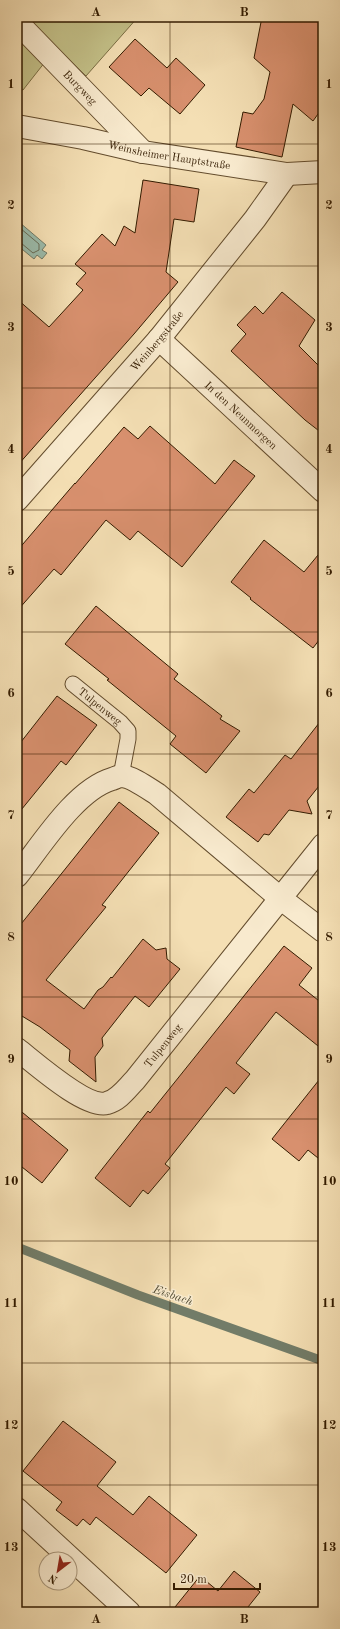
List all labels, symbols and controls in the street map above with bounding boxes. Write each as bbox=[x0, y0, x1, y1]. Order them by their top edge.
text: A bbox=[91, 6, 101, 19]
text: B bbox=[239, 6, 249, 19]
street label: Burgweg bbox=[60, 69, 98, 108]
text: 1 bbox=[7, 78, 15, 91]
text: 1 bbox=[325, 78, 333, 91]
street label: Weinsheimer Hauptstraße bbox=[107, 140, 231, 172]
text: 2 bbox=[7, 199, 15, 212]
text: 2 bbox=[325, 199, 333, 212]
street label: Weinbergstraße bbox=[129, 309, 186, 374]
text: 3 bbox=[7, 321, 15, 334]
text: 3 bbox=[325, 321, 333, 334]
street label: In den Neunmorgen bbox=[202, 380, 278, 452]
text: 4 bbox=[7, 443, 15, 456]
text: 4 bbox=[325, 443, 333, 456]
text: 5 bbox=[7, 565, 15, 578]
text: 5 bbox=[325, 565, 333, 578]
street label: Tulpenweg bbox=[75, 686, 123, 728]
text: 6 bbox=[7, 687, 15, 700]
text: 6 bbox=[325, 687, 333, 700]
text: 7 bbox=[7, 809, 15, 822]
text: 7 bbox=[325, 809, 333, 822]
text: 8 bbox=[7, 931, 15, 944]
text: 8 bbox=[325, 931, 333, 944]
street label: Tulpenweg bbox=[143, 1022, 185, 1070]
text: 9 bbox=[7, 1053, 15, 1066]
text: 9 bbox=[325, 1053, 333, 1066]
text: 10 bbox=[3, 1175, 19, 1188]
text: 10 bbox=[321, 1175, 337, 1188]
water label: Eisbach bbox=[150, 1283, 194, 1308]
text: 11 bbox=[3, 1297, 19, 1310]
text: 11 bbox=[321, 1297, 337, 1310]
text: 12 bbox=[3, 1419, 19, 1432]
text: 12 bbox=[321, 1419, 337, 1432]
text: 13 bbox=[3, 1541, 19, 1554]
text: 13 bbox=[321, 1541, 337, 1554]
north arrow bbox=[38, 1551, 78, 1591]
scale bar bbox=[174, 1565, 260, 1591]
text: N bbox=[47, 1571, 60, 1585]
text: 20 m bbox=[180, 1574, 207, 1586]
text: A bbox=[91, 1613, 101, 1626]
text: B bbox=[239, 1613, 249, 1626]

